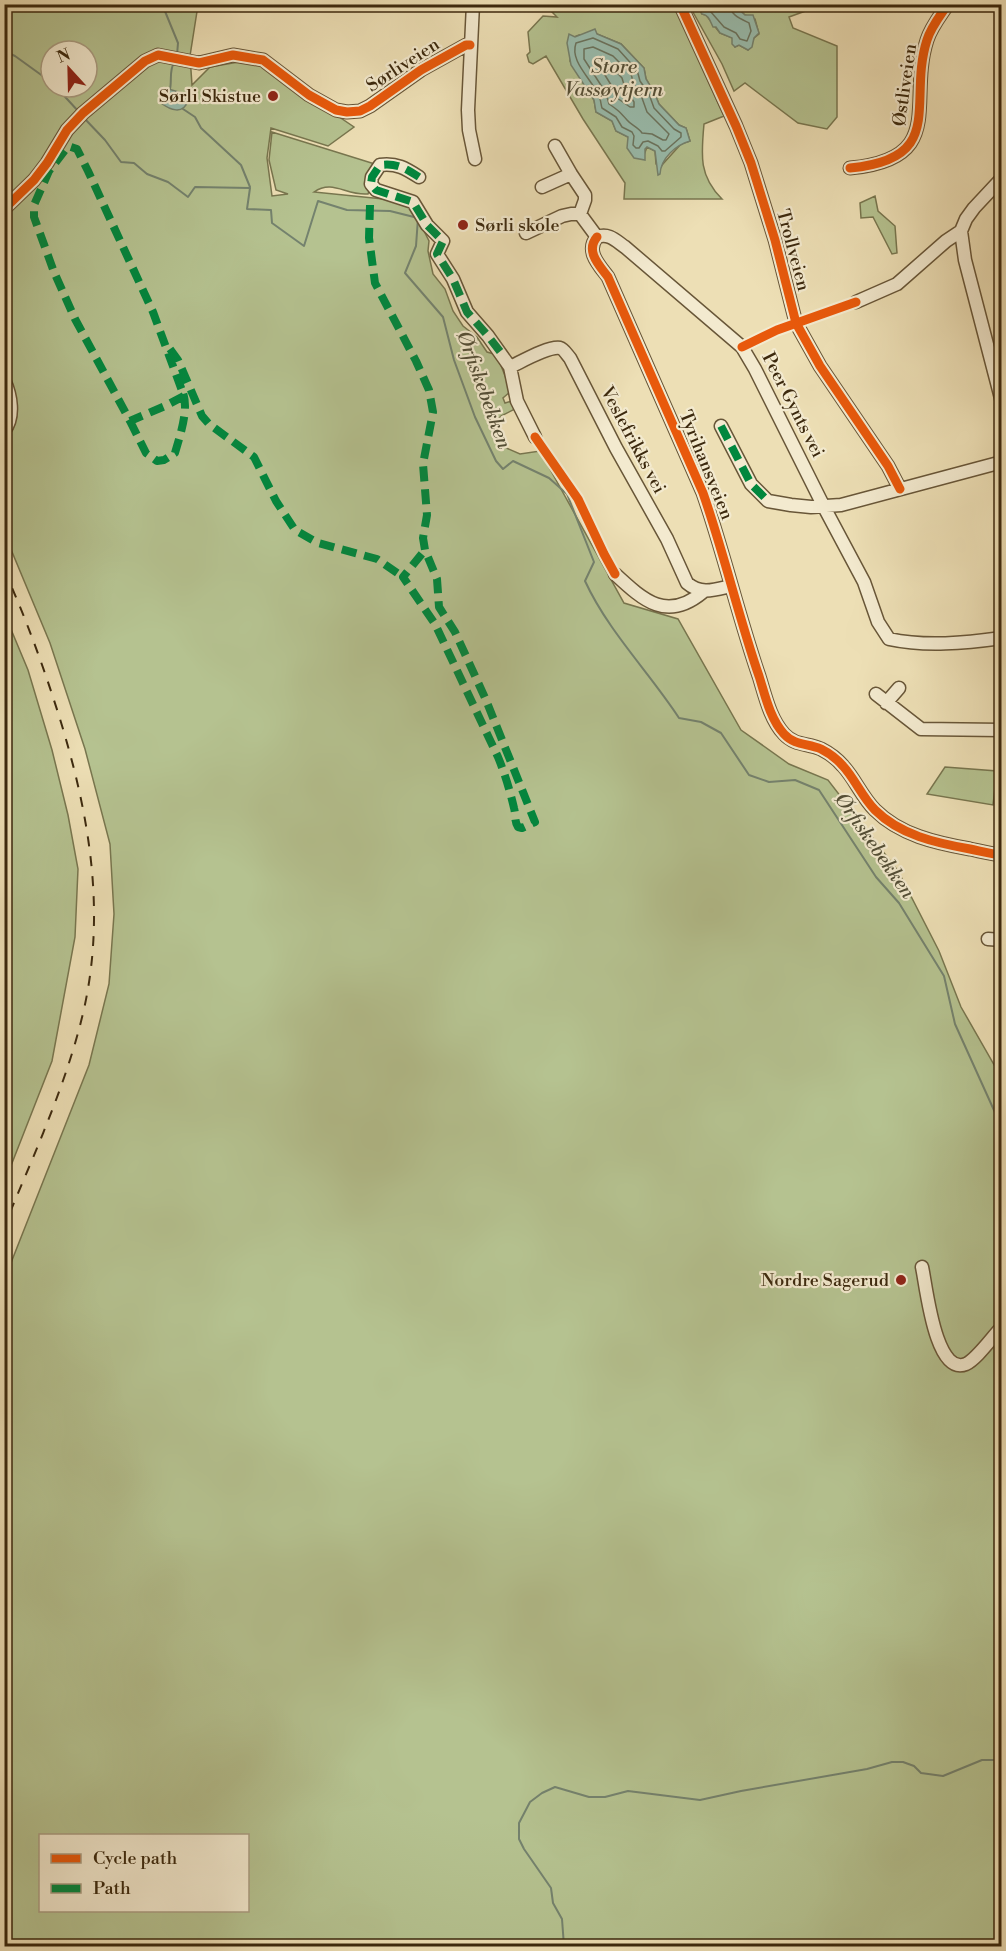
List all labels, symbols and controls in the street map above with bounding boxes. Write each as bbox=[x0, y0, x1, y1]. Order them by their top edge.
street label: Sørliveien bbox=[362, 33, 444, 97]
north arrow bbox=[39, 39, 99, 99]
street label: Østliveien bbox=[888, 42, 922, 128]
text: N bbox=[54, 44, 74, 68]
water label: Store Vassøytjern bbox=[565, 55, 664, 103]
place label: Sørli Skistue bbox=[159, 85, 261, 108]
marker: Sørli Skistue bbox=[266, 89, 280, 103]
street label: Trollveien bbox=[771, 206, 815, 294]
place label: Sørli skole bbox=[475, 214, 560, 237]
marker: Sørli skole bbox=[456, 218, 470, 232]
water label: Ørfiskebekken bbox=[450, 328, 516, 453]
street label: Peer Gynts vei bbox=[757, 348, 829, 462]
street label: Veslefrikks vei bbox=[595, 382, 671, 498]
street label: Tyrihansveien bbox=[674, 407, 739, 523]
water label: Ørfiskebekken bbox=[828, 788, 920, 905]
place label: Nordre Sagerud bbox=[761, 1269, 890, 1292]
marker: Nordre Sagerud bbox=[894, 1273, 908, 1287]
legend bbox=[39, 1834, 249, 1912]
text: Cycle path bbox=[93, 1847, 177, 1870]
text: Path bbox=[93, 1877, 131, 1900]

